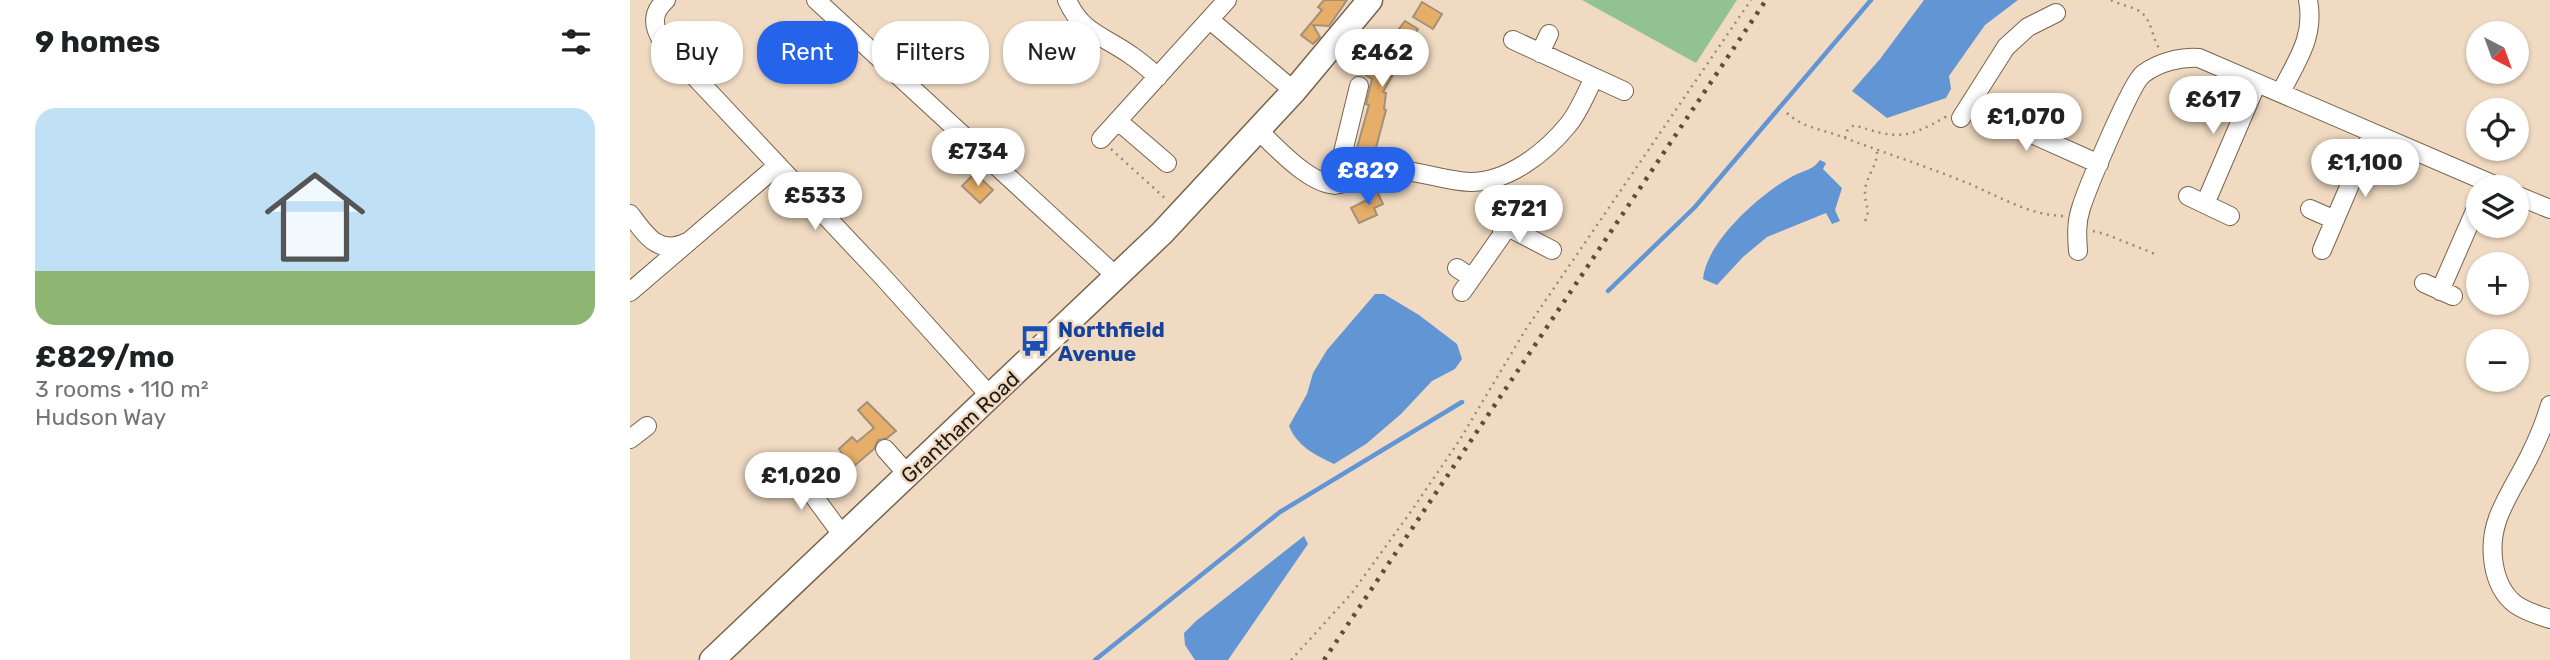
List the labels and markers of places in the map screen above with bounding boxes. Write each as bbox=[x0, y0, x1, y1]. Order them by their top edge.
pin: £462 bbox=[1341, 29, 1423, 89]
pin: £617 bbox=[2172, 76, 2254, 136]
pin: £1,070 bbox=[1969, 94, 2083, 153]
pin: £734 bbox=[937, 128, 1019, 188]
pin: £1,100 bbox=[2308, 140, 2422, 199]
pin: £829 bbox=[1327, 148, 1409, 207]
pin: £533 bbox=[774, 173, 856, 232]
pin: £721 bbox=[1478, 186, 1560, 245]
place label: Northfield Avenue bbox=[1058, 317, 1165, 366]
bus stop icon: Northfield Avenue bbox=[1018, 324, 1052, 358]
pin: £1,020 bbox=[744, 452, 858, 512]

